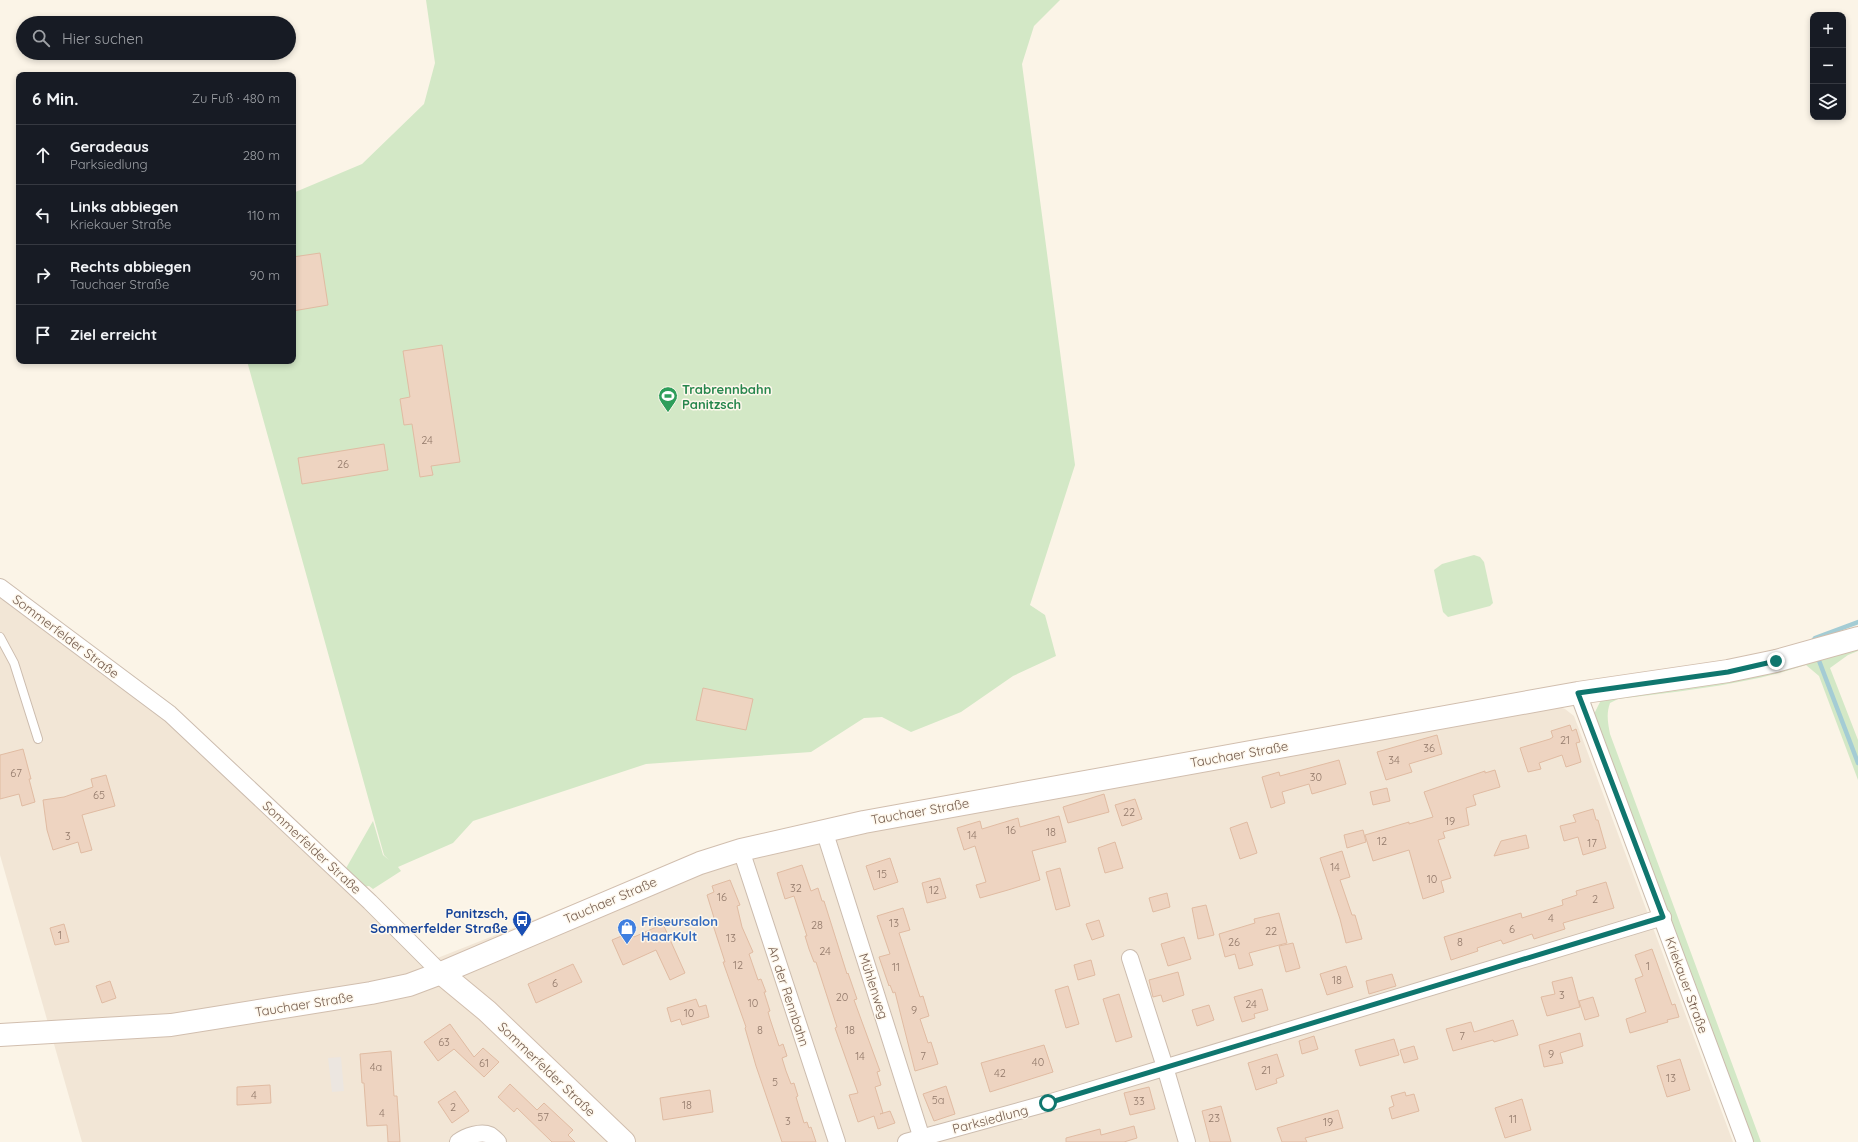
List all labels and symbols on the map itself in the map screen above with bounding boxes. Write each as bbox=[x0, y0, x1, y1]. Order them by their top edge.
place label: Trabrennbahn Panitzsch bbox=[682, 381, 771, 412]
sports icon: Trabrennbahn Panitzsch bbox=[657, 385, 679, 413]
house number: 24 bbox=[421, 433, 433, 447]
house number: 26 bbox=[337, 457, 349, 471]
street label: Sommerfelder Straße bbox=[10, 591, 122, 681]
route end bbox=[1767, 652, 1785, 670]
house number: 21 bbox=[1560, 733, 1570, 747]
street label: Tauchaer Straße bbox=[1189, 738, 1289, 770]
house number: 36 bbox=[1423, 741, 1435, 755]
house number: 34 bbox=[1388, 753, 1400, 767]
house number: 67 bbox=[10, 766, 22, 780]
house number: 30 bbox=[1310, 770, 1322, 784]
house number: 65 bbox=[93, 788, 105, 802]
street label: Tauchaer Straße bbox=[870, 795, 970, 827]
street label: Sommerfelder Straße bbox=[259, 797, 365, 897]
house number: 22 bbox=[1123, 805, 1135, 819]
house number: 19 bbox=[1445, 814, 1455, 828]
house number: 16 bbox=[1006, 823, 1016, 837]
house number: 18 bbox=[1046, 825, 1056, 839]
house number: 14 bbox=[967, 828, 977, 842]
house number: 3 bbox=[65, 829, 71, 843]
house number: 12 bbox=[1377, 834, 1387, 848]
house number: 17 bbox=[1587, 836, 1597, 850]
house number: 14 bbox=[1330, 860, 1340, 874]
house number: 15 bbox=[877, 867, 887, 881]
house number: 10 bbox=[1427, 872, 1437, 886]
street label: Tauchaer Straße bbox=[561, 873, 659, 927]
house number: 32 bbox=[790, 881, 802, 895]
house number: 12 bbox=[929, 883, 939, 897]
house number: 16 bbox=[717, 890, 727, 904]
house number: 2 bbox=[1592, 892, 1598, 906]
place label: Panitzsch, Sommerfelder Straße bbox=[370, 905, 508, 936]
bus stop icon: Panitzsch, Sommerfelder Straße bbox=[511, 909, 533, 937]
house number: 4 bbox=[1548, 911, 1554, 925]
place label: Friseursalon HaarKult bbox=[641, 913, 718, 944]
house number: 13 bbox=[889, 916, 899, 930]
shop icon: Friseursalon HaarKult bbox=[616, 917, 638, 945]
house number: 28 bbox=[811, 918, 823, 932]
house number: 6 bbox=[1509, 922, 1515, 936]
house number: 22 bbox=[1265, 924, 1277, 938]
house number: 1 bbox=[58, 928, 62, 942]
house number: 13 bbox=[726, 931, 736, 945]
house number: 26 bbox=[1228, 935, 1240, 949]
house number: 8 bbox=[1457, 935, 1463, 949]
street label: Kriekauer Straße bbox=[1662, 935, 1712, 1035]
street label: An der Rennbahn bbox=[765, 944, 813, 1048]
house number: 24 bbox=[819, 944, 831, 958]
street label: Mühlenweg bbox=[856, 951, 892, 1021]
house number: 12 bbox=[733, 958, 743, 972]
house number: 1 bbox=[1646, 959, 1650, 973]
house number: 11 bbox=[892, 960, 900, 974]
house number: 18 bbox=[1332, 973, 1342, 987]
house number: 6 bbox=[552, 976, 558, 990]
street label: Tauchaer Straße bbox=[254, 988, 354, 1020]
house number: 3 bbox=[1559, 988, 1565, 1002]
house number: 20 bbox=[836, 990, 848, 1004]
house number: 10 bbox=[748, 996, 758, 1010]
house number: 24 bbox=[1245, 997, 1257, 1011]
house number: 9 bbox=[911, 1003, 917, 1017]
house number: 10 bbox=[684, 1006, 694, 1020]
street label: Sommerfelder Straße bbox=[495, 1018, 599, 1120]
house number: 8 bbox=[757, 1023, 763, 1037]
house number: 18 bbox=[845, 1023, 855, 1037]
house number: 7 bbox=[1459, 1029, 1465, 1043]
house number: 63 bbox=[438, 1035, 450, 1049]
house number: 9 bbox=[1548, 1047, 1554, 1061]
house number: 14 bbox=[855, 1049, 865, 1063]
house number: 7 bbox=[920, 1049, 926, 1063]
house number: 40 bbox=[1032, 1055, 1044, 1069]
house number: 61 bbox=[479, 1056, 489, 1070]
house number: 4a bbox=[370, 1060, 382, 1074]
house number: 21 bbox=[1261, 1063, 1271, 1077]
house number: 42 bbox=[994, 1066, 1006, 1080]
house number: 13 bbox=[1666, 1071, 1676, 1085]
house number: 5 bbox=[772, 1075, 778, 1089]
house number: 4 bbox=[251, 1088, 257, 1102]
house number: 5a bbox=[932, 1093, 944, 1107]
route start bbox=[1039, 1094, 1057, 1112]
house number: 33 bbox=[1133, 1094, 1145, 1108]
house number: 18 bbox=[682, 1098, 692, 1112]
house number: 2 bbox=[450, 1100, 456, 1114]
street label: Parksiedlung bbox=[950, 1101, 1030, 1137]
house number: 4 bbox=[379, 1106, 385, 1120]
house number: 57 bbox=[537, 1110, 549, 1124]
house number: 23 bbox=[1208, 1111, 1220, 1125]
house number: 11 bbox=[1509, 1112, 1517, 1126]
house number: 3 bbox=[785, 1114, 791, 1128]
house number: 19 bbox=[1323, 1115, 1333, 1129]

